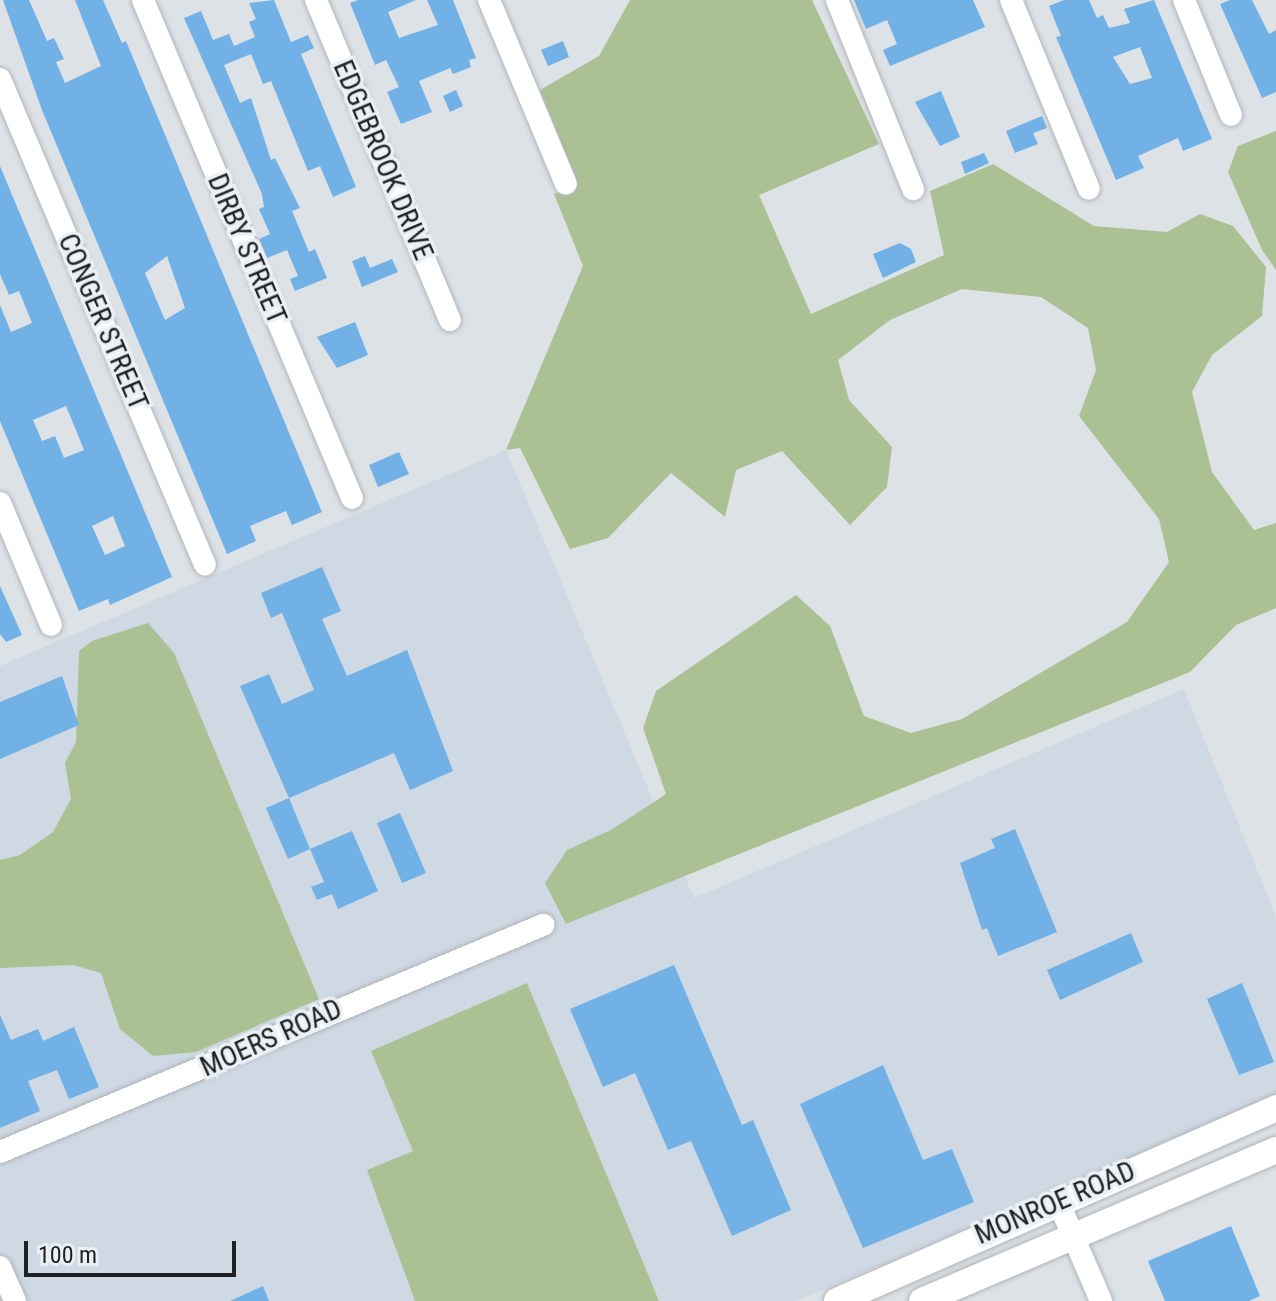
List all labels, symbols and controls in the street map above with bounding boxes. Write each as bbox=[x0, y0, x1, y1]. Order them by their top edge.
street label: EDGEBROOK DRIVE bbox=[326, 55, 440, 265]
street label: DIRBY STREET bbox=[200, 169, 294, 329]
street label: CONGER STREET bbox=[51, 229, 155, 415]
street label: MOERS ROAD bbox=[195, 992, 347, 1084]
street label: MONROE ROAD bbox=[970, 1154, 1140, 1252]
scale bar bbox=[28, 1225, 240, 1275]
text: 100 m bbox=[38, 1241, 97, 1269]

